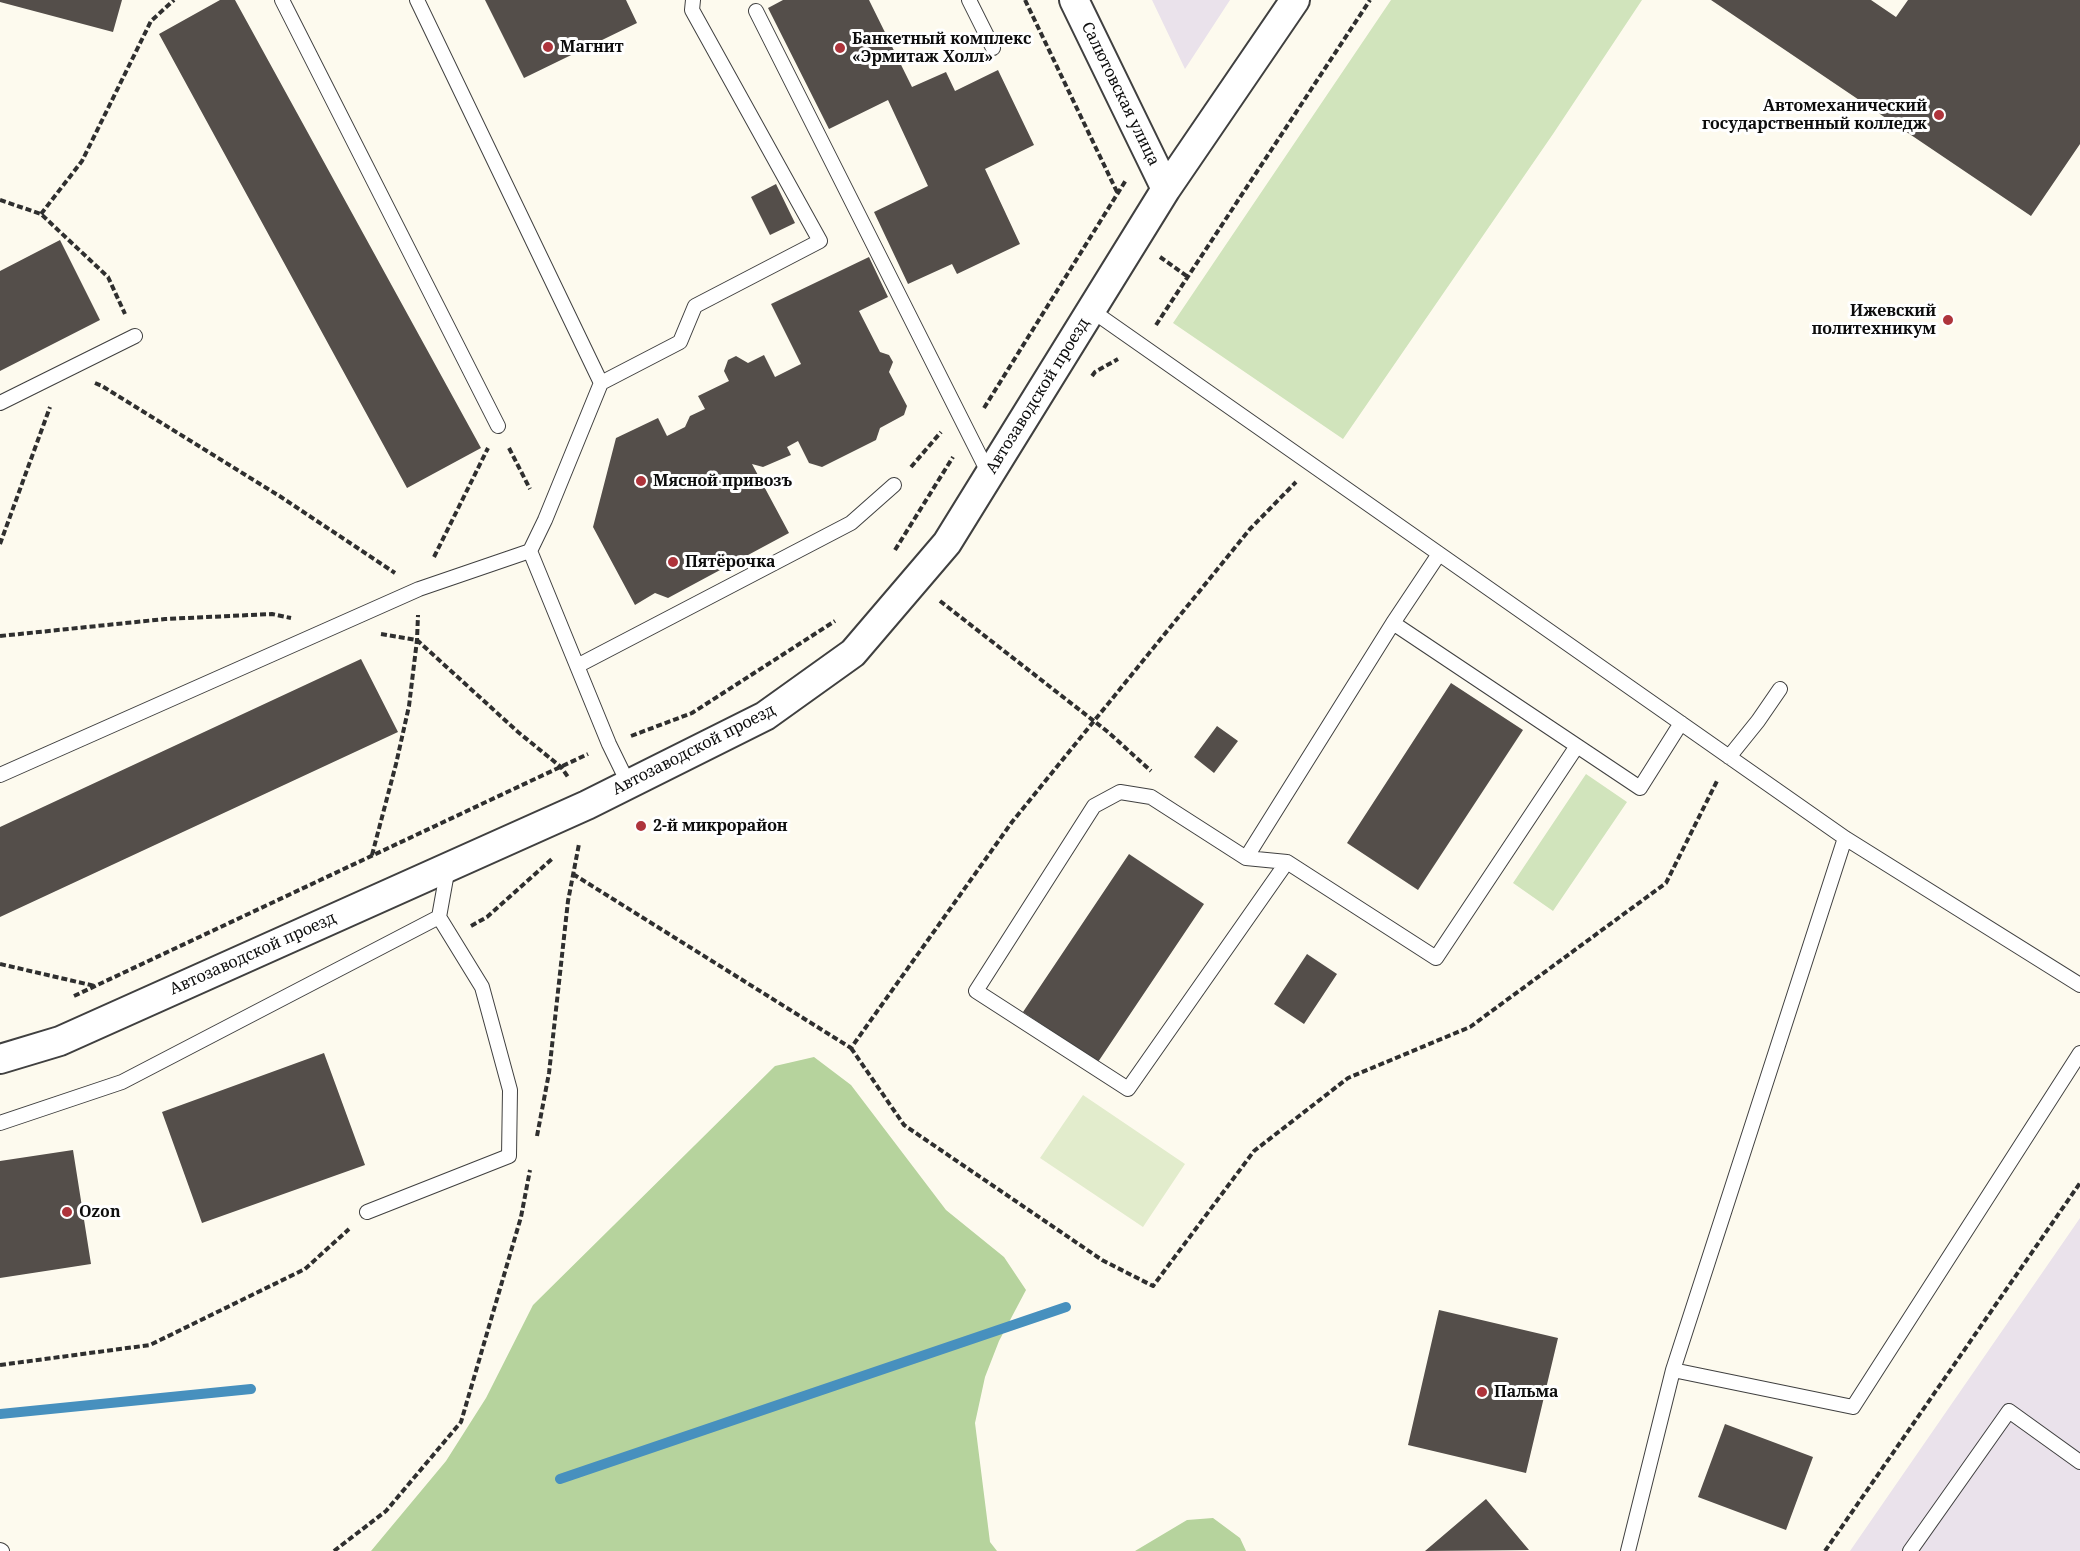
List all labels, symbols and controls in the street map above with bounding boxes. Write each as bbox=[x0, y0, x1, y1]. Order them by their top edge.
street label: Салютовская улица bbox=[1077, 19, 1163, 169]
place label: Банкетный комплекс «Эрмитаж Холл» bbox=[852, 29, 1031, 67]
place label: Магнит bbox=[560, 37, 624, 57]
marker: Магнит bbox=[541, 40, 555, 54]
marker: Банкетный комплекс «Эрмитаж Холл» bbox=[833, 41, 847, 55]
place label: Автомеханический государственный колледж bbox=[1702, 96, 1927, 134]
marker: Автомеханический государственный колледж bbox=[1932, 108, 1946, 122]
place label: Ижевский политехникум bbox=[1812, 301, 1936, 339]
marker: Ижевский политехникум bbox=[1941, 313, 1955, 327]
street label: Автозаводской проезд bbox=[982, 315, 1094, 477]
place label: Мясной привозъ bbox=[653, 471, 792, 491]
marker: Мясной привозъ bbox=[634, 474, 648, 488]
place label: Пятёрочка bbox=[685, 552, 776, 572]
marker: Пятёрочка bbox=[666, 555, 680, 569]
street label: Автозаводской проезд bbox=[609, 701, 779, 799]
place label: 2-й микрорайон bbox=[653, 816, 788, 836]
marker: 2-й микрорайон bbox=[634, 819, 648, 833]
street label: Автозаводской проезд bbox=[167, 909, 339, 999]
place label: Ozon bbox=[79, 1202, 121, 1222]
marker: Ozon bbox=[60, 1205, 74, 1219]
place label: Пальма bbox=[1494, 1382, 1559, 1402]
marker: Пальма bbox=[1475, 1385, 1489, 1399]

